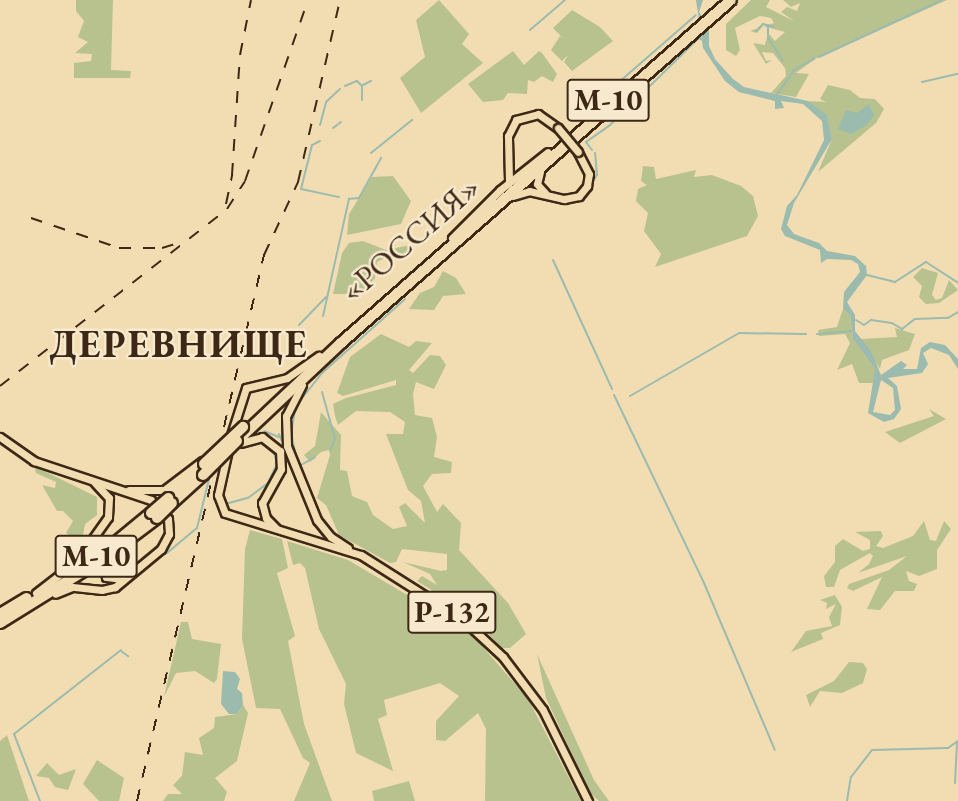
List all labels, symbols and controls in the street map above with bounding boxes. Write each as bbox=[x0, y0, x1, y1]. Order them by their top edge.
road number: М-10 bbox=[566, 74, 650, 127]
street label: «РОССИЯ» bbox=[332, 168, 488, 310]
district label: ДЕРЕВНИЩЕ bbox=[50, 321, 308, 367]
road number: М-10 bbox=[54, 530, 138, 582]
road number: Р-132 bbox=[406, 586, 498, 638]

